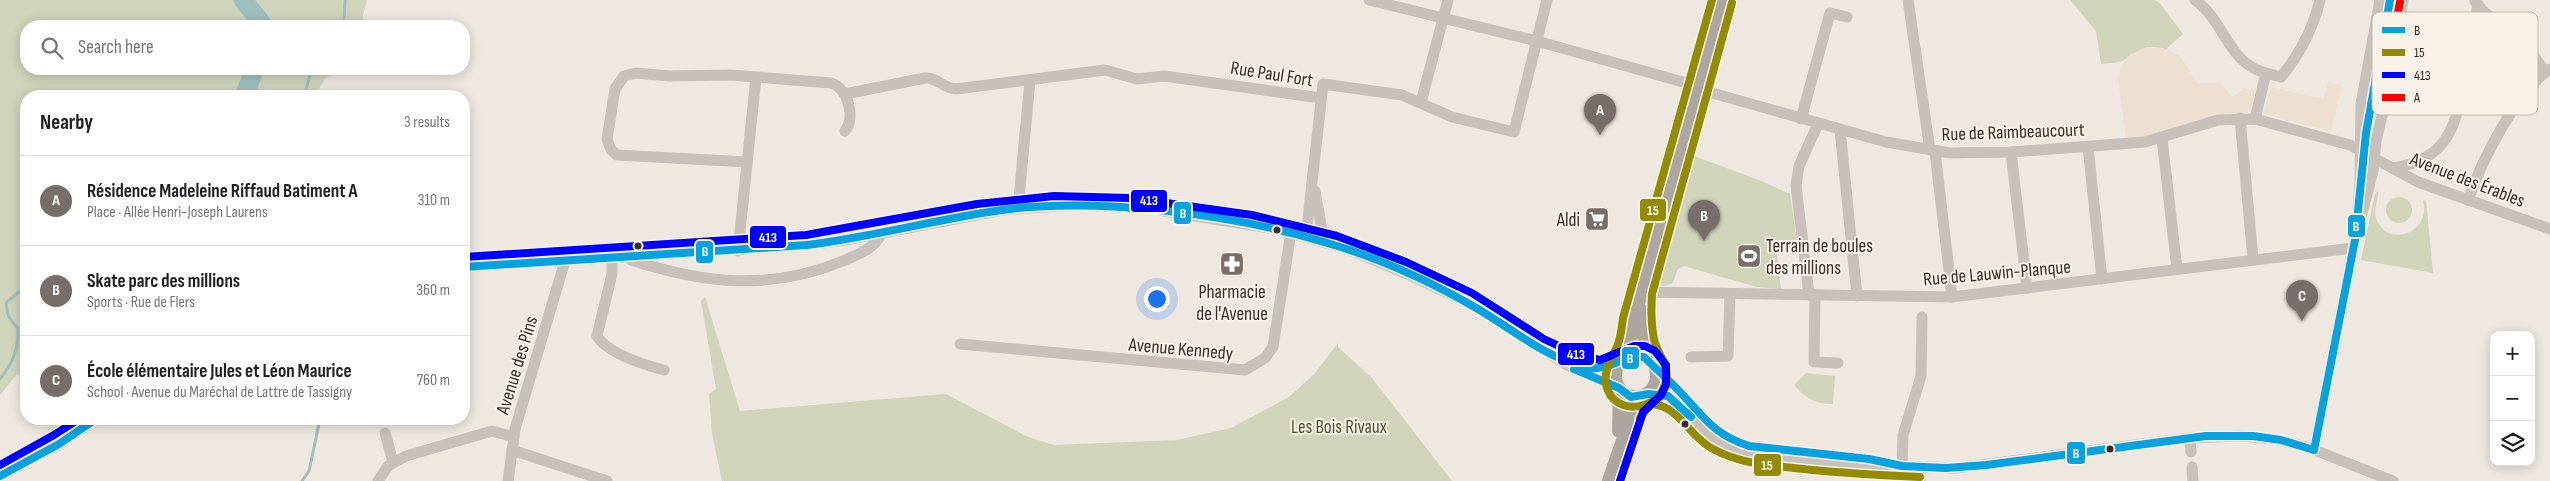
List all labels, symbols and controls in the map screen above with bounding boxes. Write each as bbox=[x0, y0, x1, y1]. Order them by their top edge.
legend bbox=[2372, 12, 2538, 115]
search box bbox=[20, 20, 470, 75]
text: B bbox=[2414, 22, 2420, 39]
icon: search bbox=[38, 34, 66, 62]
text: Search here bbox=[78, 36, 154, 59]
text: 15 bbox=[2414, 44, 2425, 61]
street label: Rue Paul Fort bbox=[1229, 57, 1315, 92]
text: 413 bbox=[2414, 67, 2431, 84]
text: A bbox=[2413, 89, 2421, 106]
pin: A bbox=[1584, 94, 1616, 135]
text: Nearby bbox=[40, 110, 93, 135]
text: 3 results bbox=[404, 113, 450, 132]
street label: Rue de Raimbeaucourt bbox=[1941, 119, 2085, 146]
street label: Avenue des Érables bbox=[2406, 148, 2528, 213]
text: Résidence Madeleine Riffaud Batiment A bbox=[87, 180, 358, 203]
line badge: 413 bbox=[1130, 189, 1168, 213]
text: A bbox=[52, 191, 60, 210]
text: 310 m bbox=[418, 191, 450, 210]
text: 413 bbox=[1140, 192, 1158, 209]
line badge: 15 bbox=[1639, 198, 1667, 222]
pin: B bbox=[1688, 200, 1720, 241]
line badge: B bbox=[1173, 201, 1192, 225]
text: 15 bbox=[1647, 202, 1659, 219]
text: Place · Allée Henri-Joseph Laurens bbox=[87, 203, 268, 222]
text: B bbox=[1180, 205, 1187, 222]
supermarket icon: Aldi bbox=[1584, 206, 1610, 232]
place label: Aldi bbox=[1556, 209, 1580, 232]
line badge: B bbox=[2347, 214, 2366, 238]
text: B bbox=[2353, 218, 2360, 235]
line badge: 413 bbox=[749, 225, 787, 249]
unlabelled marker bbox=[1272, 225, 1282, 235]
text: 413 bbox=[759, 229, 777, 246]
place label: Terrain de boules des millions bbox=[1766, 235, 1873, 280]
line badge: B bbox=[695, 240, 714, 264]
unlabelled marker bbox=[633, 241, 643, 251]
text: B bbox=[702, 243, 709, 260]
sports icon: Terrain de boules des millions bbox=[1736, 243, 1762, 269]
pharmacy icon: Pharmacie de l'Avenue bbox=[1219, 251, 1245, 277]
street label: Rue de Lauwin-Planque bbox=[1922, 256, 2072, 291]
text: Skate parc des millions bbox=[87, 270, 240, 293]
pin: C bbox=[2286, 280, 2318, 321]
text: B bbox=[52, 281, 60, 300]
text: 360 m bbox=[416, 281, 450, 300]
place label: Pharmacie de l'Avenue bbox=[1196, 281, 1268, 326]
your location bbox=[1144, 286, 1170, 312]
text: Sports · Rue de Flers bbox=[87, 293, 195, 312]
street label: Avenue des Pins bbox=[491, 313, 543, 418]
map controls bbox=[2490, 331, 2535, 466]
button: + bbox=[2490, 331, 2535, 376]
street label: Avenue Kennedy bbox=[1127, 333, 1235, 366]
line badge: 413 bbox=[1557, 342, 1595, 366]
text: 413 bbox=[1567, 346, 1585, 363]
line badge: B bbox=[1621, 346, 1640, 370]
text: B bbox=[1627, 350, 1634, 367]
text: École élémentaire Jules et Léon Maurice bbox=[87, 360, 352, 383]
text: C bbox=[52, 371, 60, 390]
text: 760 m bbox=[417, 371, 450, 390]
button: − bbox=[2490, 376, 2535, 421]
text: School · Avenue du Maréchal de Lattre de Tassigny bbox=[87, 383, 352, 402]
park label: Les Bois Rivaux bbox=[1291, 416, 1387, 439]
unlabelled marker bbox=[1680, 419, 1690, 429]
button: layers bbox=[2490, 421, 2535, 466]
line badge: B bbox=[2066, 441, 2086, 465]
unlabelled marker bbox=[2105, 444, 2115, 454]
text: B bbox=[2073, 445, 2080, 462]
line badge: 15 bbox=[1753, 453, 1782, 477]
text: 15 bbox=[1761, 457, 1773, 474]

